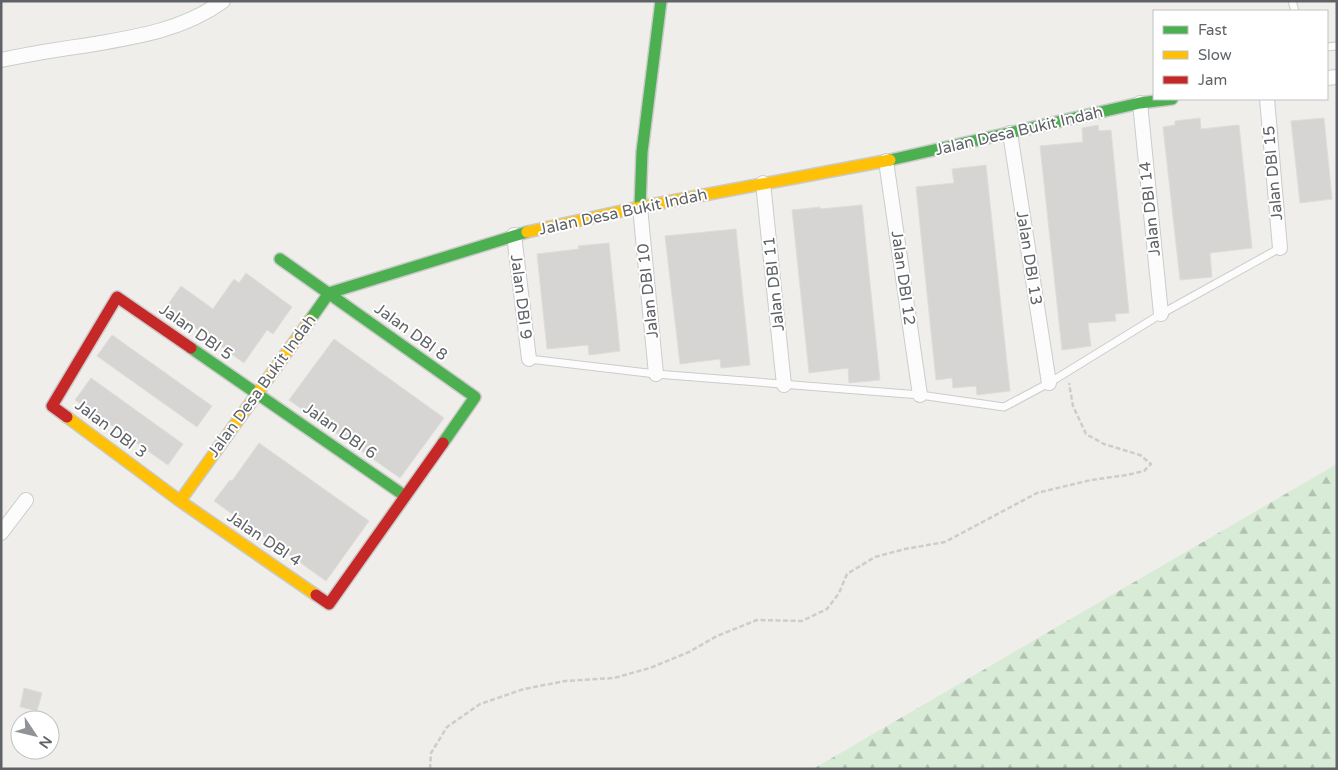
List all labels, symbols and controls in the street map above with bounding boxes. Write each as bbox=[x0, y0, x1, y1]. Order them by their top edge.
legend bbox=[1153, 10, 1328, 100]
text: Fast bbox=[1198, 21, 1228, 39]
text: Slow bbox=[1198, 46, 1232, 64]
text: Jam bbox=[1198, 71, 1227, 89]
street label: Jalan Desa Bukit Indah bbox=[933, 102, 1105, 160]
street label: Jalan DBI 15 bbox=[1259, 125, 1287, 221]
street label: Jalan DBI 14 bbox=[1135, 161, 1165, 257]
street label: Jalan Desa Bukit Indah bbox=[537, 184, 709, 240]
street label: Jalan DBI 13 bbox=[1012, 209, 1046, 307]
street label: Jalan DBI 12 bbox=[886, 229, 920, 327]
street label: Jalan DBI 11 bbox=[759, 236, 789, 332]
street label: Jalan DBI 10 bbox=[633, 243, 663, 339]
street label: Jalan DBI 9 bbox=[506, 253, 536, 341]
street label: Jalan DBI 5 bbox=[155, 299, 237, 365]
street label: Jalan DBI 8 bbox=[371, 299, 451, 365]
street label: Jalan Desa Bukit Indah bbox=[203, 311, 321, 461]
street label: Jalan DBI 3 bbox=[71, 395, 151, 463]
street label: Jalan DBI 6 bbox=[299, 398, 381, 464]
street label: Jalan DBI 4 bbox=[223, 507, 305, 571]
north arrow bbox=[10, 710, 60, 760]
text: N bbox=[35, 733, 55, 752]

